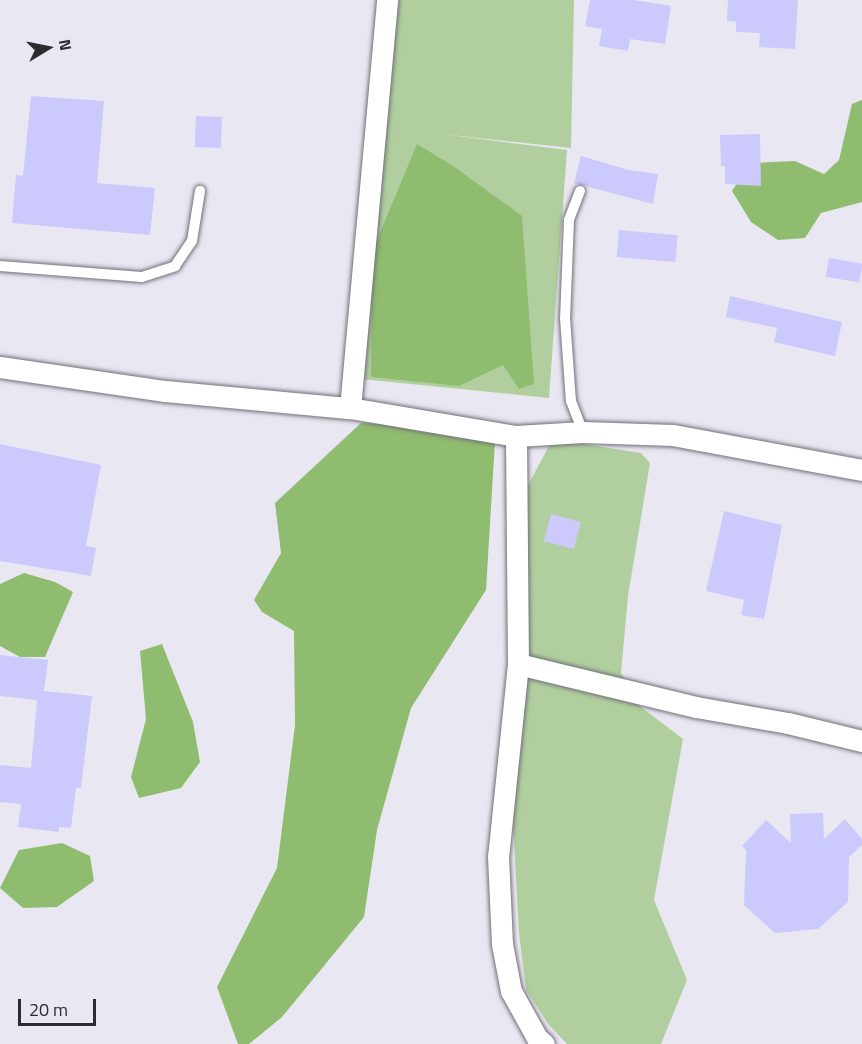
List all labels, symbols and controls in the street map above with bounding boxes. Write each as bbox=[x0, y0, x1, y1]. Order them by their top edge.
north arrow bbox=[18, 18, 78, 78]
text: N bbox=[53, 37, 79, 52]
scale bar bbox=[21, 987, 99, 1025]
text: 20 m bbox=[29, 996, 68, 1023]

